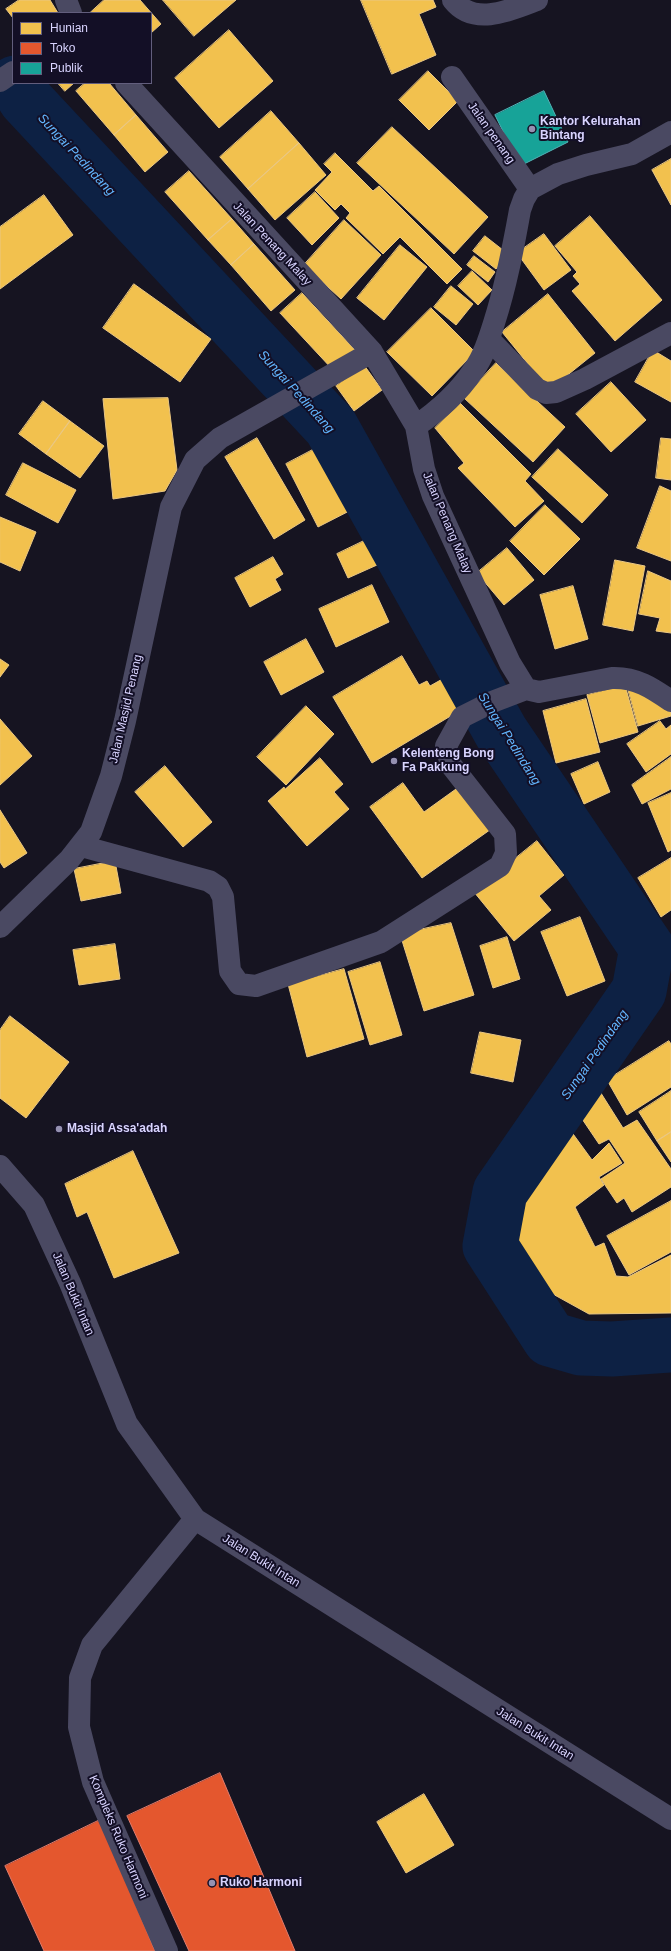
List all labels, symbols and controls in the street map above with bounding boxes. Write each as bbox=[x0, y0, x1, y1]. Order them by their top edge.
legend bbox=[12, 12, 152, 84]
text: Hunian bbox=[50, 21, 88, 35]
text: Toko bbox=[50, 41, 75, 55]
text: Publik bbox=[50, 61, 83, 75]
street label: Jalan penang bbox=[464, 99, 518, 167]
water label: Sungai Pedindang bbox=[34, 111, 118, 199]
place label: Kantor Kelurahan Bintang bbox=[540, 115, 641, 143]
marker: Kantor Kelurahan Bintang bbox=[527, 124, 537, 134]
street label: Jalan Penang Malay bbox=[230, 199, 314, 289]
water label: Sungai Pedindang bbox=[255, 347, 337, 437]
street label: Jalan Penang Malay bbox=[419, 470, 475, 576]
street label: Jalan Masjid Penang bbox=[106, 653, 146, 765]
water label: Sungai Pedindang bbox=[474, 690, 544, 788]
place label: Kelenteng Bong Fa Pakkung bbox=[402, 747, 494, 775]
marker: Kelenteng Bong Fa Pakkung bbox=[389, 756, 399, 766]
water label: Sungai Pedindang bbox=[558, 1007, 632, 1103]
place label: Masjid Assa'adah bbox=[67, 1122, 167, 1136]
marker: Masjid Assa'adah bbox=[54, 1124, 64, 1134]
street label: Jalan Bukit Intan bbox=[49, 1250, 97, 1338]
street label: Jalan Bukit Intan bbox=[220, 1531, 302, 1591]
street label: Jalan Bukit Intan bbox=[494, 1704, 576, 1764]
street label: Kompleks Ruko Harmoni bbox=[85, 1773, 151, 1901]
place label: Ruko Harmoni bbox=[220, 1876, 302, 1890]
marker: Ruko Harmoni bbox=[207, 1878, 217, 1888]

